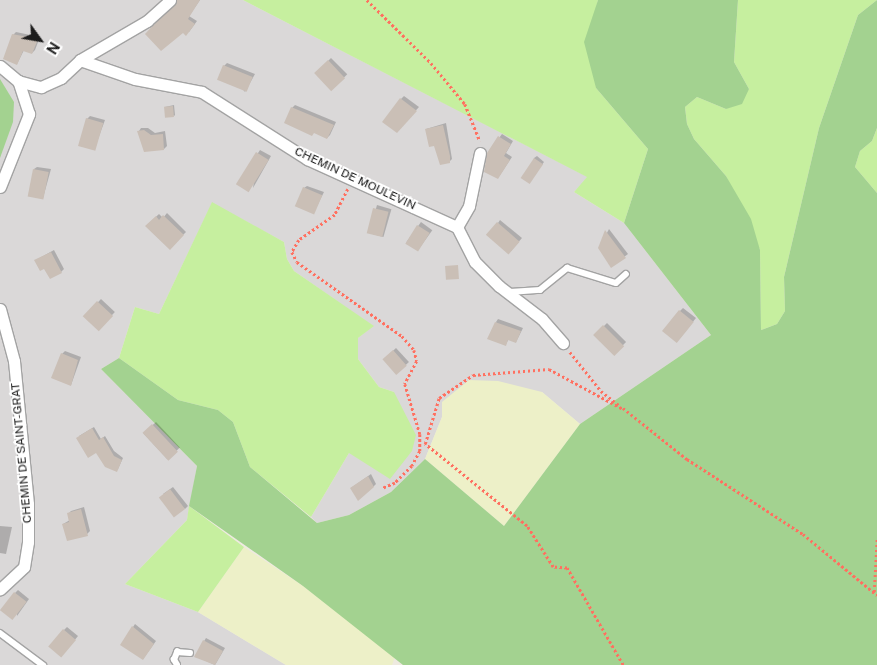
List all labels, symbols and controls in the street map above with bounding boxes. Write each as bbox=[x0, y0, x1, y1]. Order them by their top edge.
north arrow bbox=[15, 15, 65, 65]
text: N bbox=[43, 39, 62, 57]
street label: CHEMIN DE MOULEVIN bbox=[292, 145, 418, 213]
street label: CHEMIN DE SAINT-GRAT bbox=[9, 382, 35, 524]

